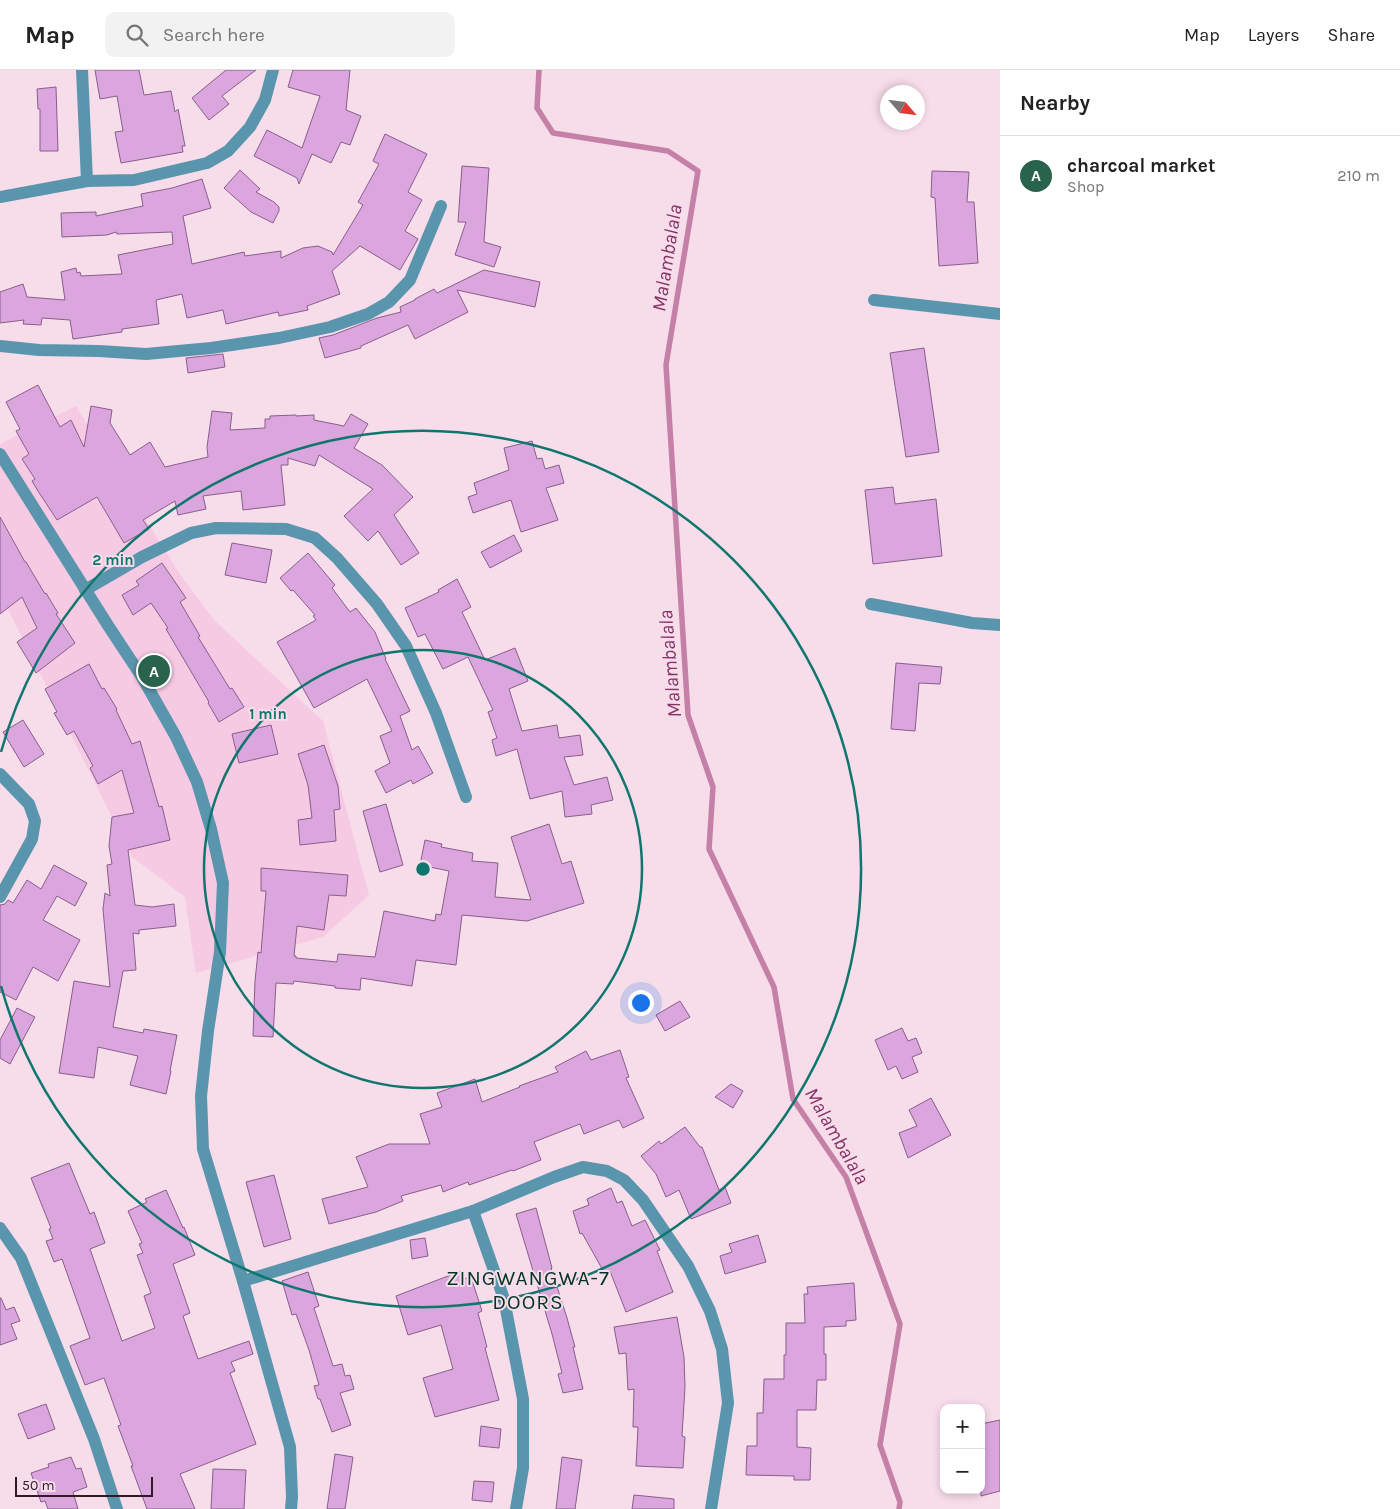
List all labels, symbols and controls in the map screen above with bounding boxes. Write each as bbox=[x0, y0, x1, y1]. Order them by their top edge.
search box bbox=[105, 12, 455, 57]
text: Map bbox=[25, 21, 75, 49]
icon: search bbox=[123, 21, 151, 49]
text: Search here bbox=[163, 24, 265, 46]
text: Map bbox=[1184, 24, 1220, 46]
text: Layers bbox=[1248, 24, 1300, 46]
text: Share bbox=[1328, 24, 1375, 46]
north arrow bbox=[880, 85, 925, 130]
text: Nearby bbox=[1020, 91, 1090, 115]
text: charcoal market bbox=[1067, 155, 1215, 177]
text: A bbox=[1031, 166, 1041, 185]
text: 210 m bbox=[1337, 166, 1380, 185]
text: Shop bbox=[1067, 177, 1104, 196]
water label: Malambalala bbox=[647, 203, 687, 313]
text: 2 min bbox=[92, 551, 134, 569]
water label: Malambalala bbox=[654, 609, 686, 719]
pin: A bbox=[138, 652, 170, 690]
text: 1 min bbox=[249, 705, 287, 723]
centre of rings bbox=[414, 860, 432, 878]
your location bbox=[628, 990, 654, 1016]
water label: Malambalala bbox=[800, 1083, 874, 1189]
district label: ZINGWANGWA-7 DOORS bbox=[446, 1266, 610, 1314]
map controls bbox=[940, 1404, 985, 1494]
button: + bbox=[940, 1404, 985, 1449]
button: − bbox=[940, 1449, 985, 1494]
scale bar bbox=[15, 1474, 152, 1497]
text: 50 m bbox=[22, 1477, 55, 1494]

